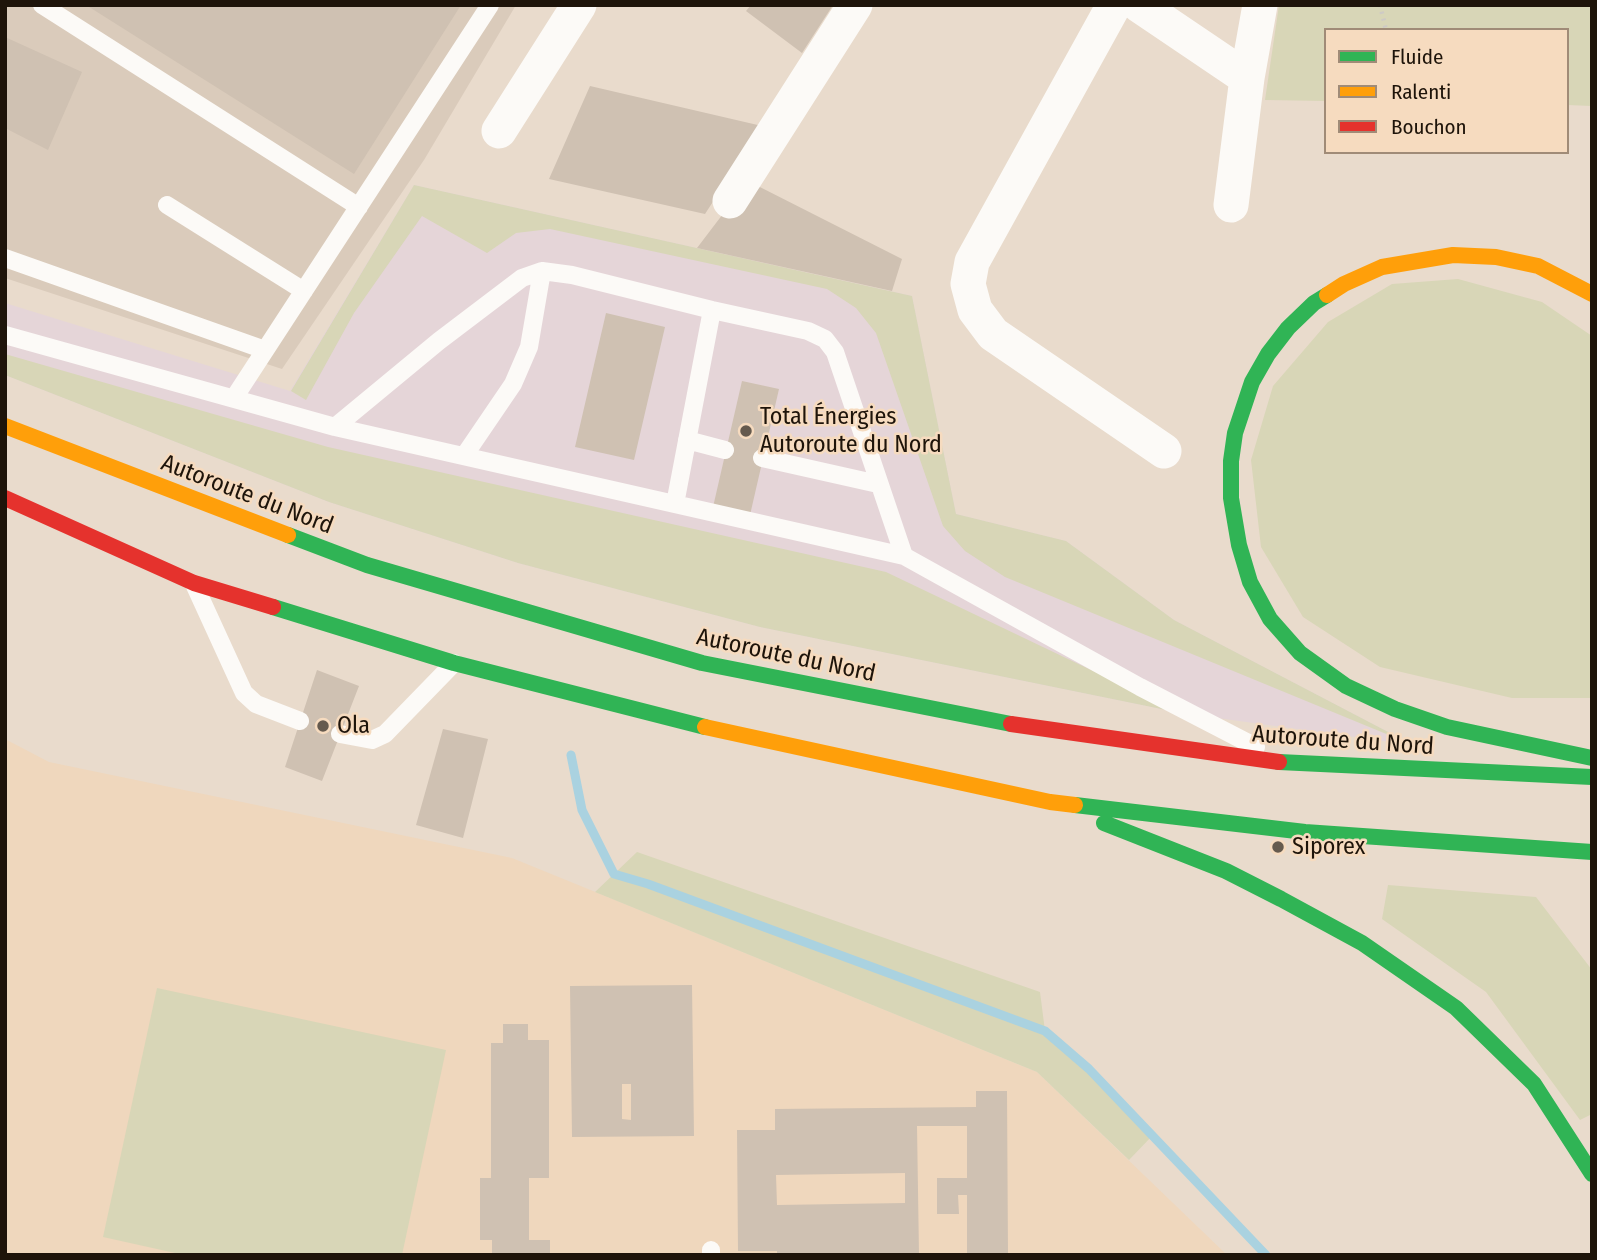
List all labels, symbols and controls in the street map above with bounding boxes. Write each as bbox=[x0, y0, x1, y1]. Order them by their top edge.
legend bbox=[1324, 28, 1569, 154]
text: Fluide bbox=[1391, 44, 1443, 70]
text: Ralenti bbox=[1391, 79, 1451, 105]
text: Bouchon bbox=[1391, 114, 1467, 140]
place label: Total Énergies Autoroute du Nord bbox=[760, 403, 942, 459]
marker: Total Énergies Autoroute du Nord bbox=[738, 423, 754, 439]
street label: Autoroute du Nord bbox=[157, 449, 337, 541]
street label: Autoroute du Nord bbox=[694, 623, 878, 689]
place label: Ola bbox=[337, 712, 370, 740]
marker: Ola bbox=[315, 718, 331, 734]
street label: Autoroute du Nord bbox=[1251, 720, 1435, 762]
place label: Siporex bbox=[1292, 833, 1365, 861]
marker: Siporex bbox=[1270, 839, 1286, 855]

